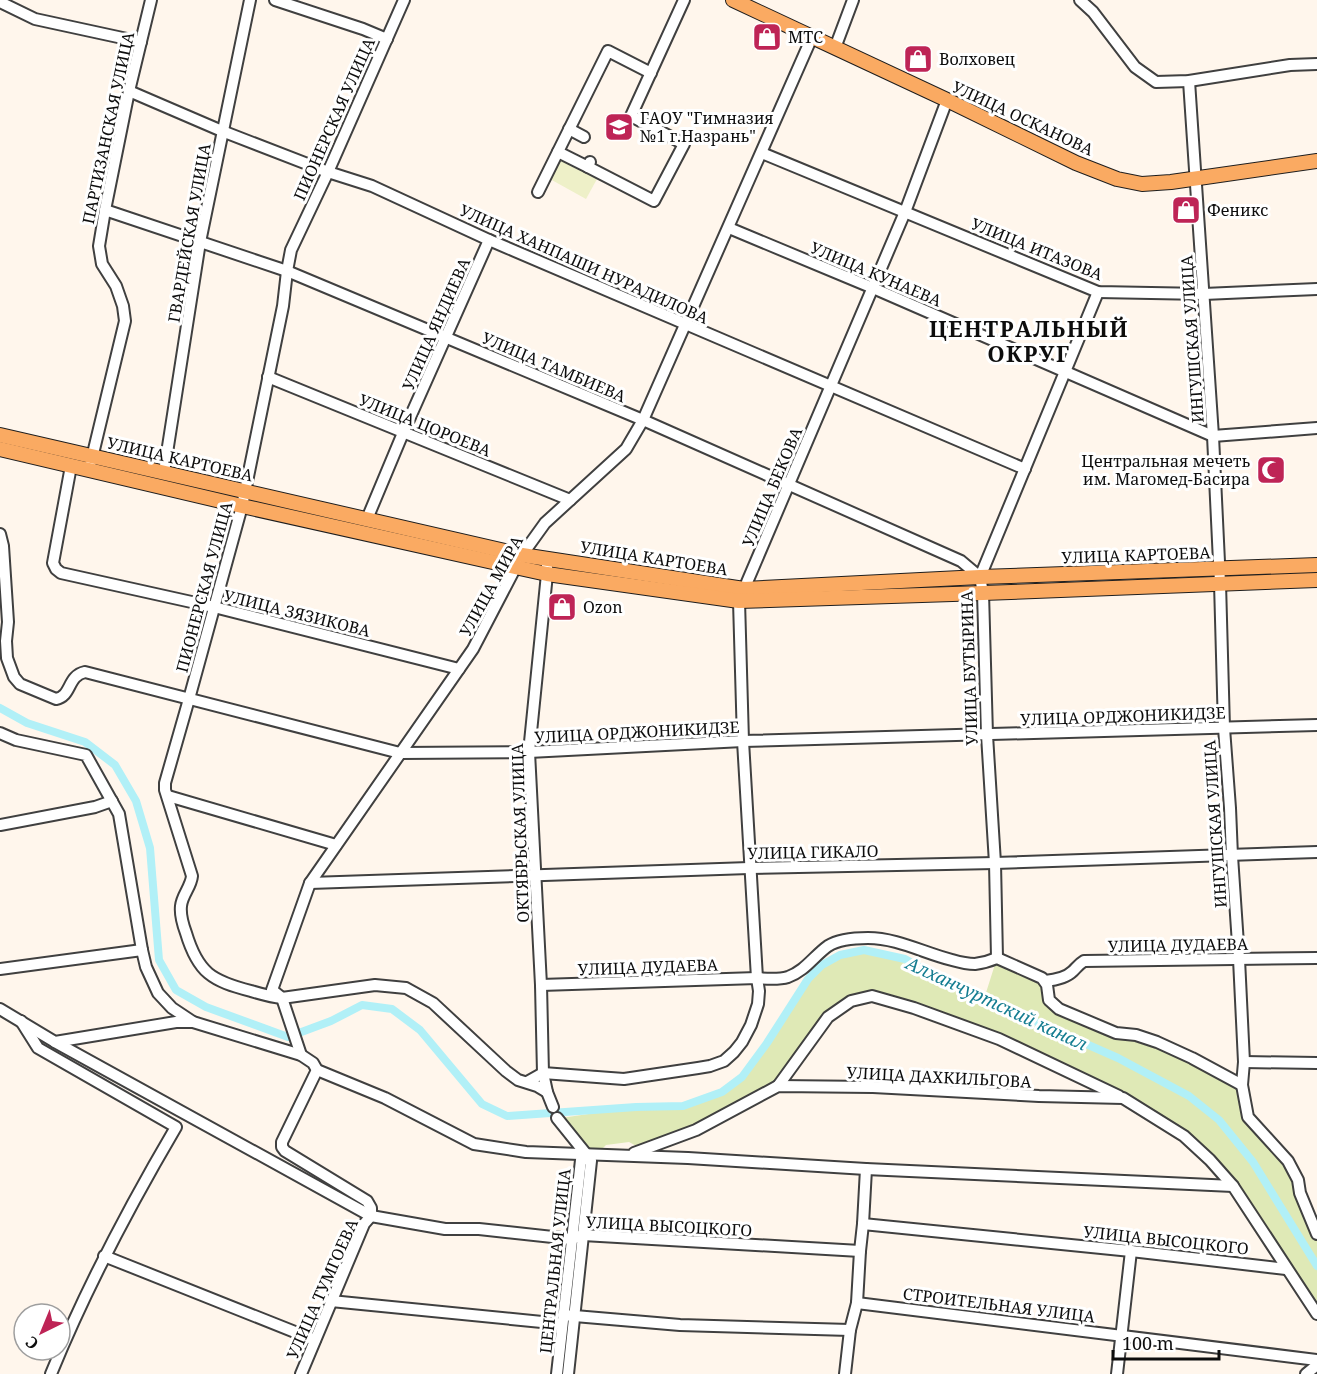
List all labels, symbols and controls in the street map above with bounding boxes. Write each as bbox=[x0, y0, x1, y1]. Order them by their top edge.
shop icon: МТС bbox=[751, 21, 783, 53]
place label: МТС bbox=[788, 26, 823, 48]
street label: ПАРТИЗАНСКАЯ УЛИЦА bbox=[77, 29, 139, 226]
street label: ПИОНЕРСКАЯ УЛИЦА bbox=[288, 34, 380, 204]
shop icon: Волховец bbox=[902, 43, 934, 75]
place label: Волховец bbox=[939, 48, 1015, 70]
street label: УЛИЦА ОСКАНОВА bbox=[949, 76, 1098, 161]
place label: ГАОУ "Гимназия №1 г.Назрань" bbox=[640, 107, 774, 147]
school or university icon: ГАОУ "Гимназия №1 г.Назрань" bbox=[603, 111, 635, 143]
street label: ГВАРДЕЙСКАЯ УЛИЦА bbox=[162, 141, 216, 324]
shop icon: Феникс bbox=[1170, 194, 1202, 226]
street label: УЛИЦА ХАНПАШИ НУРАДИЛОВА bbox=[456, 199, 713, 329]
place label: Феникс bbox=[1207, 199, 1268, 221]
street label: УЛИЦА ИТАЗОВА bbox=[968, 213, 1107, 286]
street label: УЛИЦА КУНАЕВА bbox=[807, 236, 946, 312]
street label: УЛИЦА ЯНДИЕВА bbox=[397, 254, 475, 394]
street label: ИНГУШСКАЯ УЛИЦА bbox=[1175, 254, 1209, 424]
district label: ЦЕНТРАЛЬНЫЙ ОКРУГ bbox=[929, 313, 1129, 368]
street label: УЛИЦА ТАМБИЕВА bbox=[479, 327, 630, 408]
street label: УЛИЦА ЦОРОЕВА bbox=[356, 388, 495, 462]
street label: УЛИЦА БЕКОВА bbox=[737, 423, 807, 550]
street label: УЛИЦА КАРТОЕВА bbox=[105, 432, 256, 487]
place label: Центральная мечеть им. Магомед-Басира bbox=[1081, 450, 1250, 490]
mosque icon: Центральная мечеть им. Магомед-Басира bbox=[1255, 454, 1287, 486]
street label: ПИОНЕРСКАЯ УЛИЦА bbox=[171, 499, 238, 675]
street label: УЛИЦА МИРА bbox=[454, 531, 528, 640]
street label: УЛИЦА КАРТОЕВА bbox=[579, 535, 730, 581]
street label: УЛИЦА КАРТОЕВА bbox=[1061, 541, 1212, 569]
street label: УЛИЦА ЗЯЗИКОВА bbox=[221, 584, 373, 642]
street label: УЛИЦА БУТЫРИНА bbox=[955, 590, 983, 746]
shop icon: Ozon bbox=[546, 591, 578, 623]
place label: Ozon bbox=[583, 596, 623, 618]
street label: УЛИЦА ОРДЖОНИКИДЗЕ bbox=[1020, 701, 1226, 731]
street label: УЛИЦА ОРДЖОНИКИДЗЕ bbox=[534, 716, 740, 748]
street label: ИНГУШСКАЯ УЛИЦА bbox=[1198, 739, 1232, 909]
street label: ОКТЯБРЬСКАЯ УЛИЦА bbox=[506, 742, 534, 923]
street label: УЛИЦА ГИКАЛО bbox=[747, 840, 879, 864]
street label: УЛИЦА ДУДАЕВА bbox=[1108, 933, 1249, 957]
water label: Алханчуртский канал bbox=[901, 950, 1092, 1056]
street label: УЛИЦА ДУДАЕВА bbox=[578, 954, 719, 980]
street label: УЛИЦА ДАХКИЛЬГОВА bbox=[846, 1061, 1033, 1093]
street label: ЦЕНТРАЛЬНАЯ УЛИЦА bbox=[534, 1167, 576, 1354]
street label: УЛИЦА ВЫСОЦКОГО bbox=[585, 1211, 753, 1241]
street label: УЛИЦА ТУМГОЕВА bbox=[281, 1215, 363, 1363]
street label: УЛИЦА ВЫСОЦКОГО bbox=[1082, 1220, 1250, 1260]
street label: СТРОИТЕЛЬНАЯ УЛИЦА bbox=[902, 1282, 1097, 1328]
north arrow bbox=[12, 1302, 72, 1362]
scale bar bbox=[1113, 1323, 1220, 1361]
text: С bbox=[20, 1331, 43, 1355]
text: 100 m bbox=[1122, 1331, 1174, 1355]

